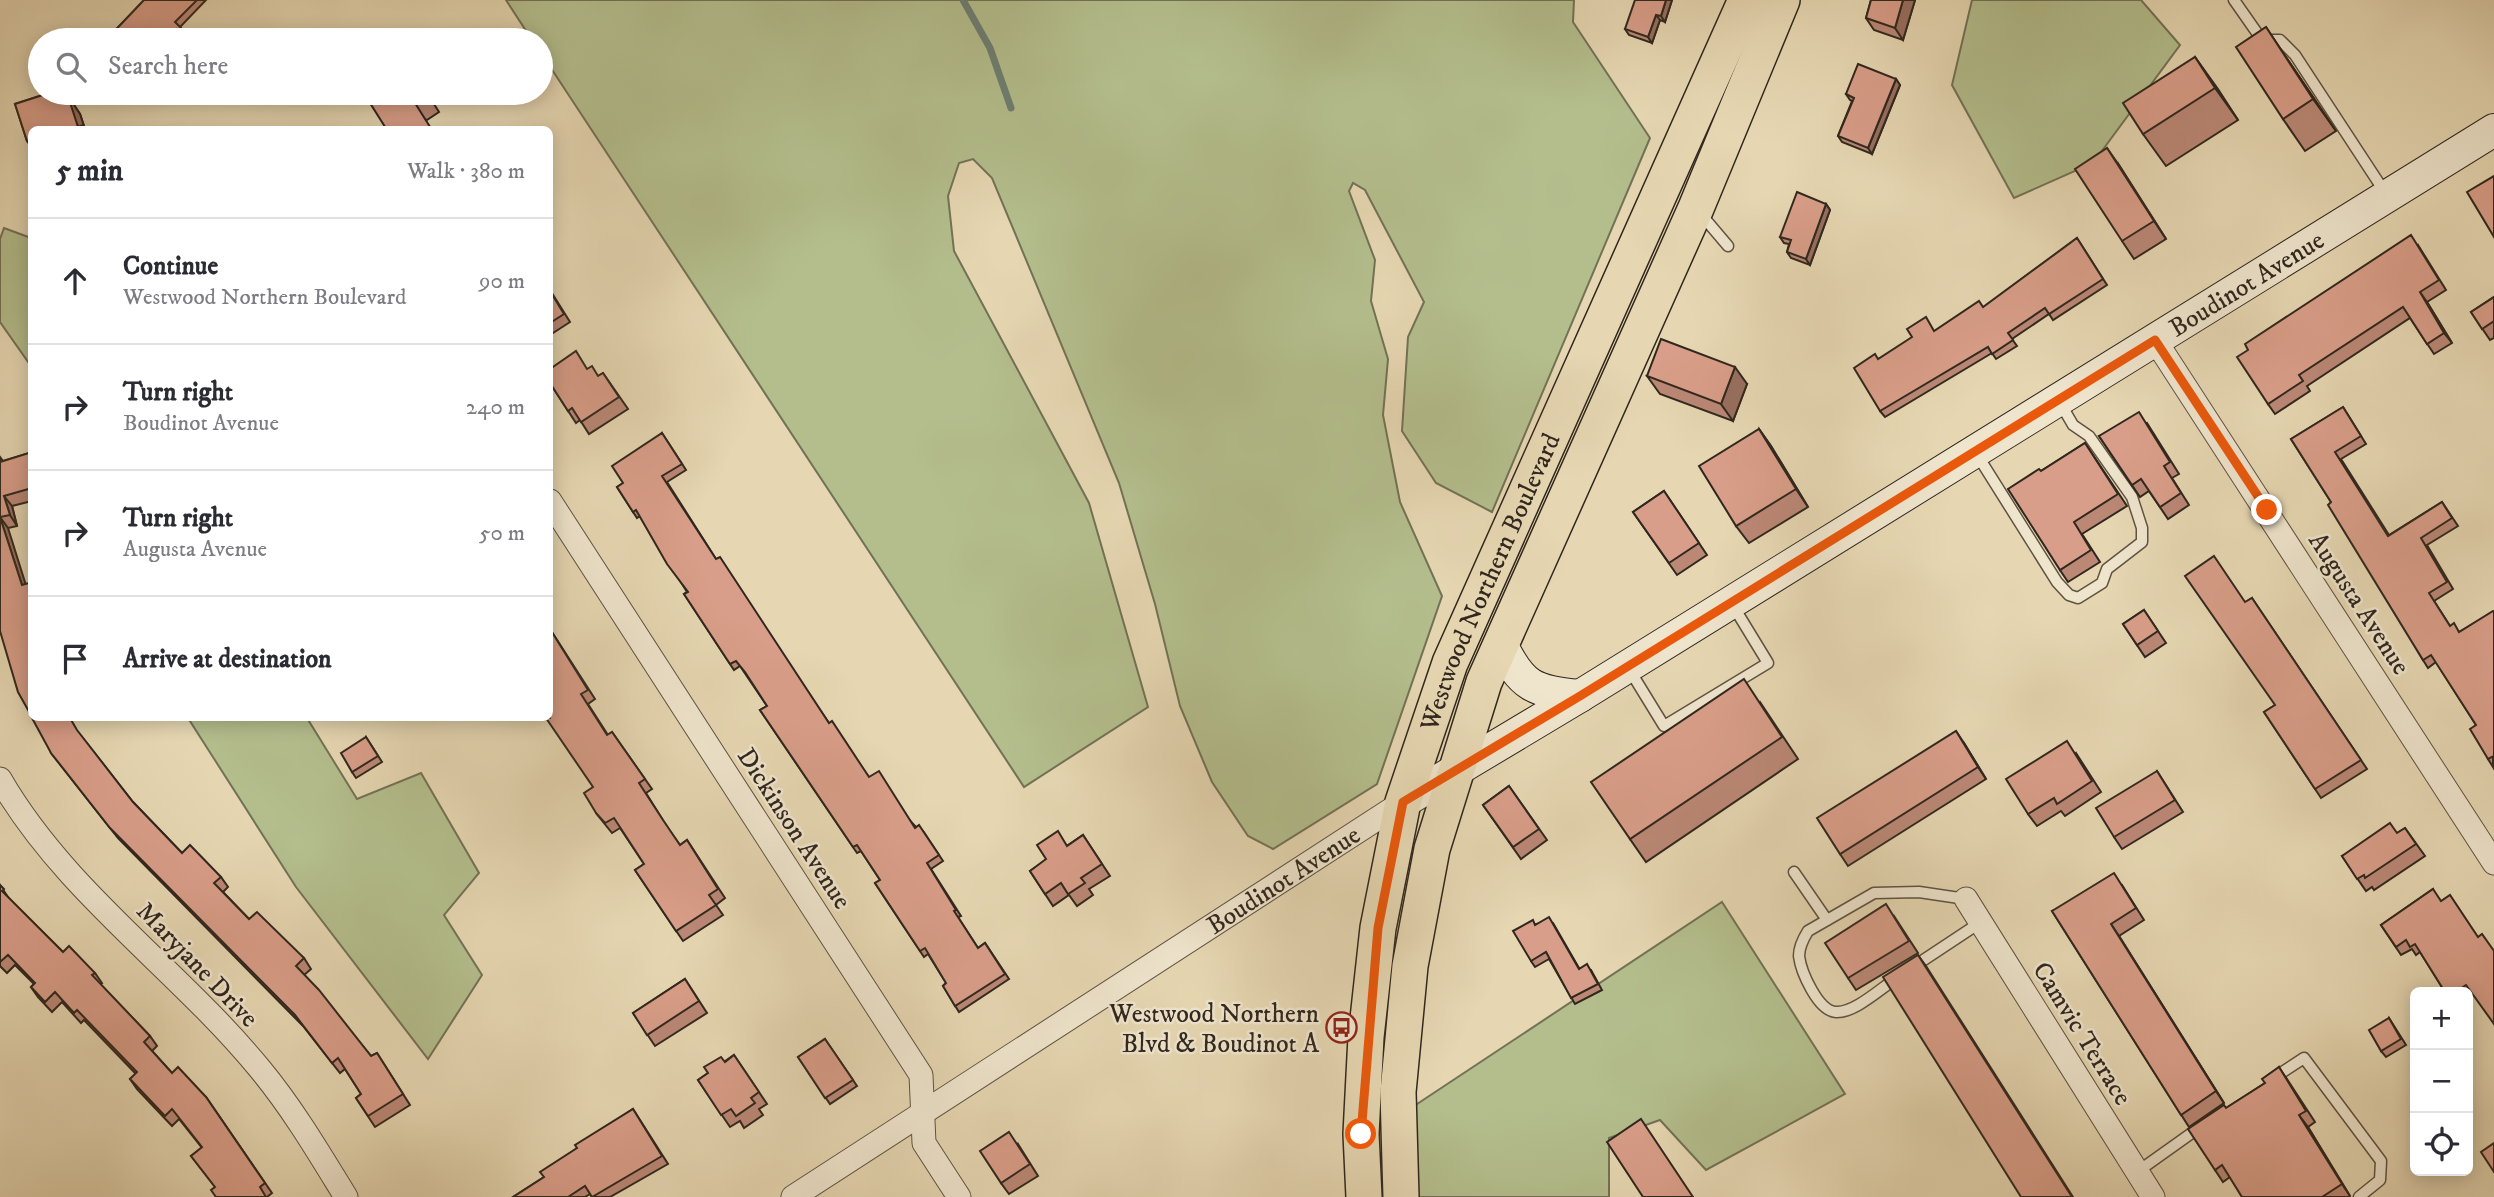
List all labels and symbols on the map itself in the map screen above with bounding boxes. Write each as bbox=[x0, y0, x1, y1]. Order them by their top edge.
street label: Boudinot Avenue bbox=[2163, 224, 2331, 345]
street label: Westwood Northern Boulevard bbox=[1413, 428, 1568, 736]
route end bbox=[2251, 494, 2282, 525]
street label: Augusta Avenue bbox=[2301, 527, 2417, 681]
street label: Dickinson Avenue bbox=[729, 742, 858, 916]
street label: Boudinot Avenue bbox=[1201, 819, 1367, 943]
street label: Maryjane Drive bbox=[129, 895, 265, 1035]
street label: Camvic Terrace bbox=[2025, 956, 2139, 1112]
place label: Westwood Northern Blvd & Boudinot A bbox=[1108, 998, 1319, 1061]
bus stop icon: Westwood Northern Blvd & Boudinot A bbox=[1325, 1011, 1359, 1045]
route start bbox=[1345, 1118, 1376, 1149]

